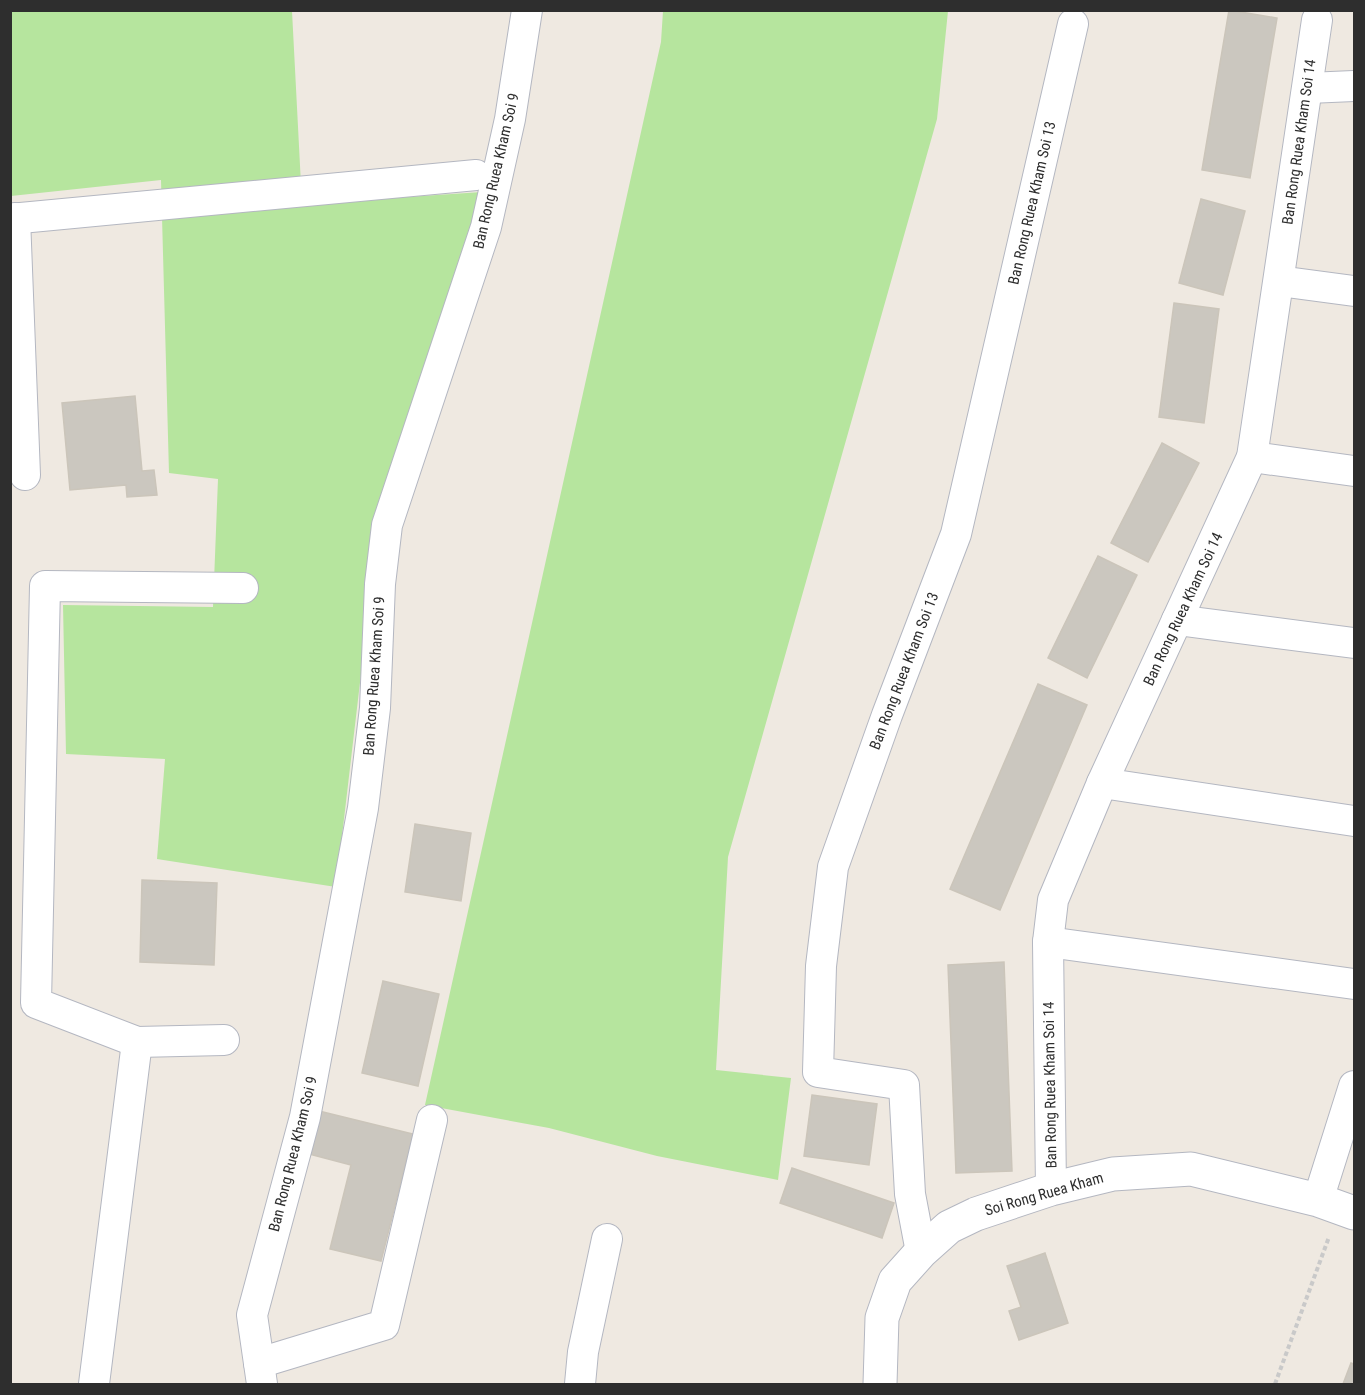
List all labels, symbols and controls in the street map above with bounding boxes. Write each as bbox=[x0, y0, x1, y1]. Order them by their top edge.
street label: Ban Rong Ruea Kham Soi 14 bbox=[1278, 58, 1320, 226]
street label: Ban Rong Ruea Kham Soi 9 bbox=[469, 91, 523, 251]
street label: Ban Rong Ruea Kham Soi 13 bbox=[1004, 120, 1060, 286]
street label: Ban Rong Ruea Kham Soi 14 bbox=[1140, 530, 1226, 688]
street label: Ban Rong Ruea Kham Soi 13 bbox=[866, 590, 942, 752]
street label: Ban Rong Ruea Kham Soi 9 bbox=[359, 596, 389, 756]
street label: Ban Rong Ruea Kham Soi 14 bbox=[1040, 1001, 1060, 1169]
street label: Ban Rong Ruea Kham Soi 9 bbox=[265, 1074, 321, 1234]
street label: Soi Rong Ruea Kham bbox=[983, 1168, 1105, 1220]

